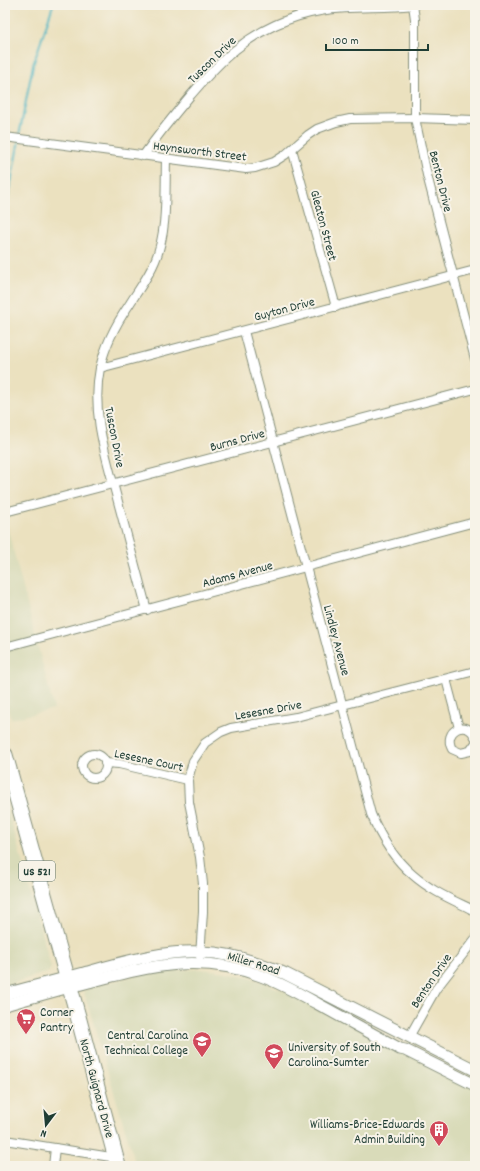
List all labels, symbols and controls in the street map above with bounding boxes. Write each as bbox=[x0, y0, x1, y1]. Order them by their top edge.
scale bar bbox=[326, 26, 428, 52]
street label: Tuscon Drive bbox=[184, 32, 242, 89]
text: 100 m bbox=[332, 33, 359, 50]
street label: Haynsworth Street bbox=[152, 137, 248, 168]
street label: Benton Drive bbox=[423, 149, 456, 214]
street label: Gleaton Street bbox=[304, 188, 341, 263]
street label: Guyton Drive bbox=[252, 293, 317, 328]
street label: Tuscon Drive bbox=[98, 406, 129, 470]
street label: Burns Drive bbox=[208, 425, 267, 458]
street label: Adams Avenue bbox=[200, 557, 275, 594]
street label: Lindley Avenue bbox=[317, 603, 354, 678]
street label: Lesesne Drive bbox=[234, 696, 304, 727]
street label: Lesesne Court bbox=[112, 745, 185, 778]
road number: US 521 bbox=[19, 861, 55, 881]
street label: Miller Road bbox=[225, 947, 282, 981]
street label: Benton Drive bbox=[407, 950, 458, 1013]
place label: Corner Pantry bbox=[40, 1004, 74, 1038]
supermarket icon: Corner Pantry bbox=[15, 1007, 37, 1035]
place label: Central Carolina Technical College bbox=[105, 1027, 189, 1061]
school or university icon: Central Carolina Technical College bbox=[191, 1030, 213, 1058]
street label: North Guignard Drive bbox=[73, 1037, 118, 1141]
place label: University of South Carolina-Sumter bbox=[288, 1039, 381, 1073]
school or university icon: University of South Carolina-Sumter bbox=[263, 1042, 285, 1070]
north arrow bbox=[26, 1105, 66, 1145]
place label: Williams-Brice-Edwards Admin Building bbox=[310, 1116, 425, 1150]
building icon: Williams-Brice-Edwards Admin Building bbox=[428, 1119, 450, 1147]
text: N bbox=[38, 1124, 49, 1141]

